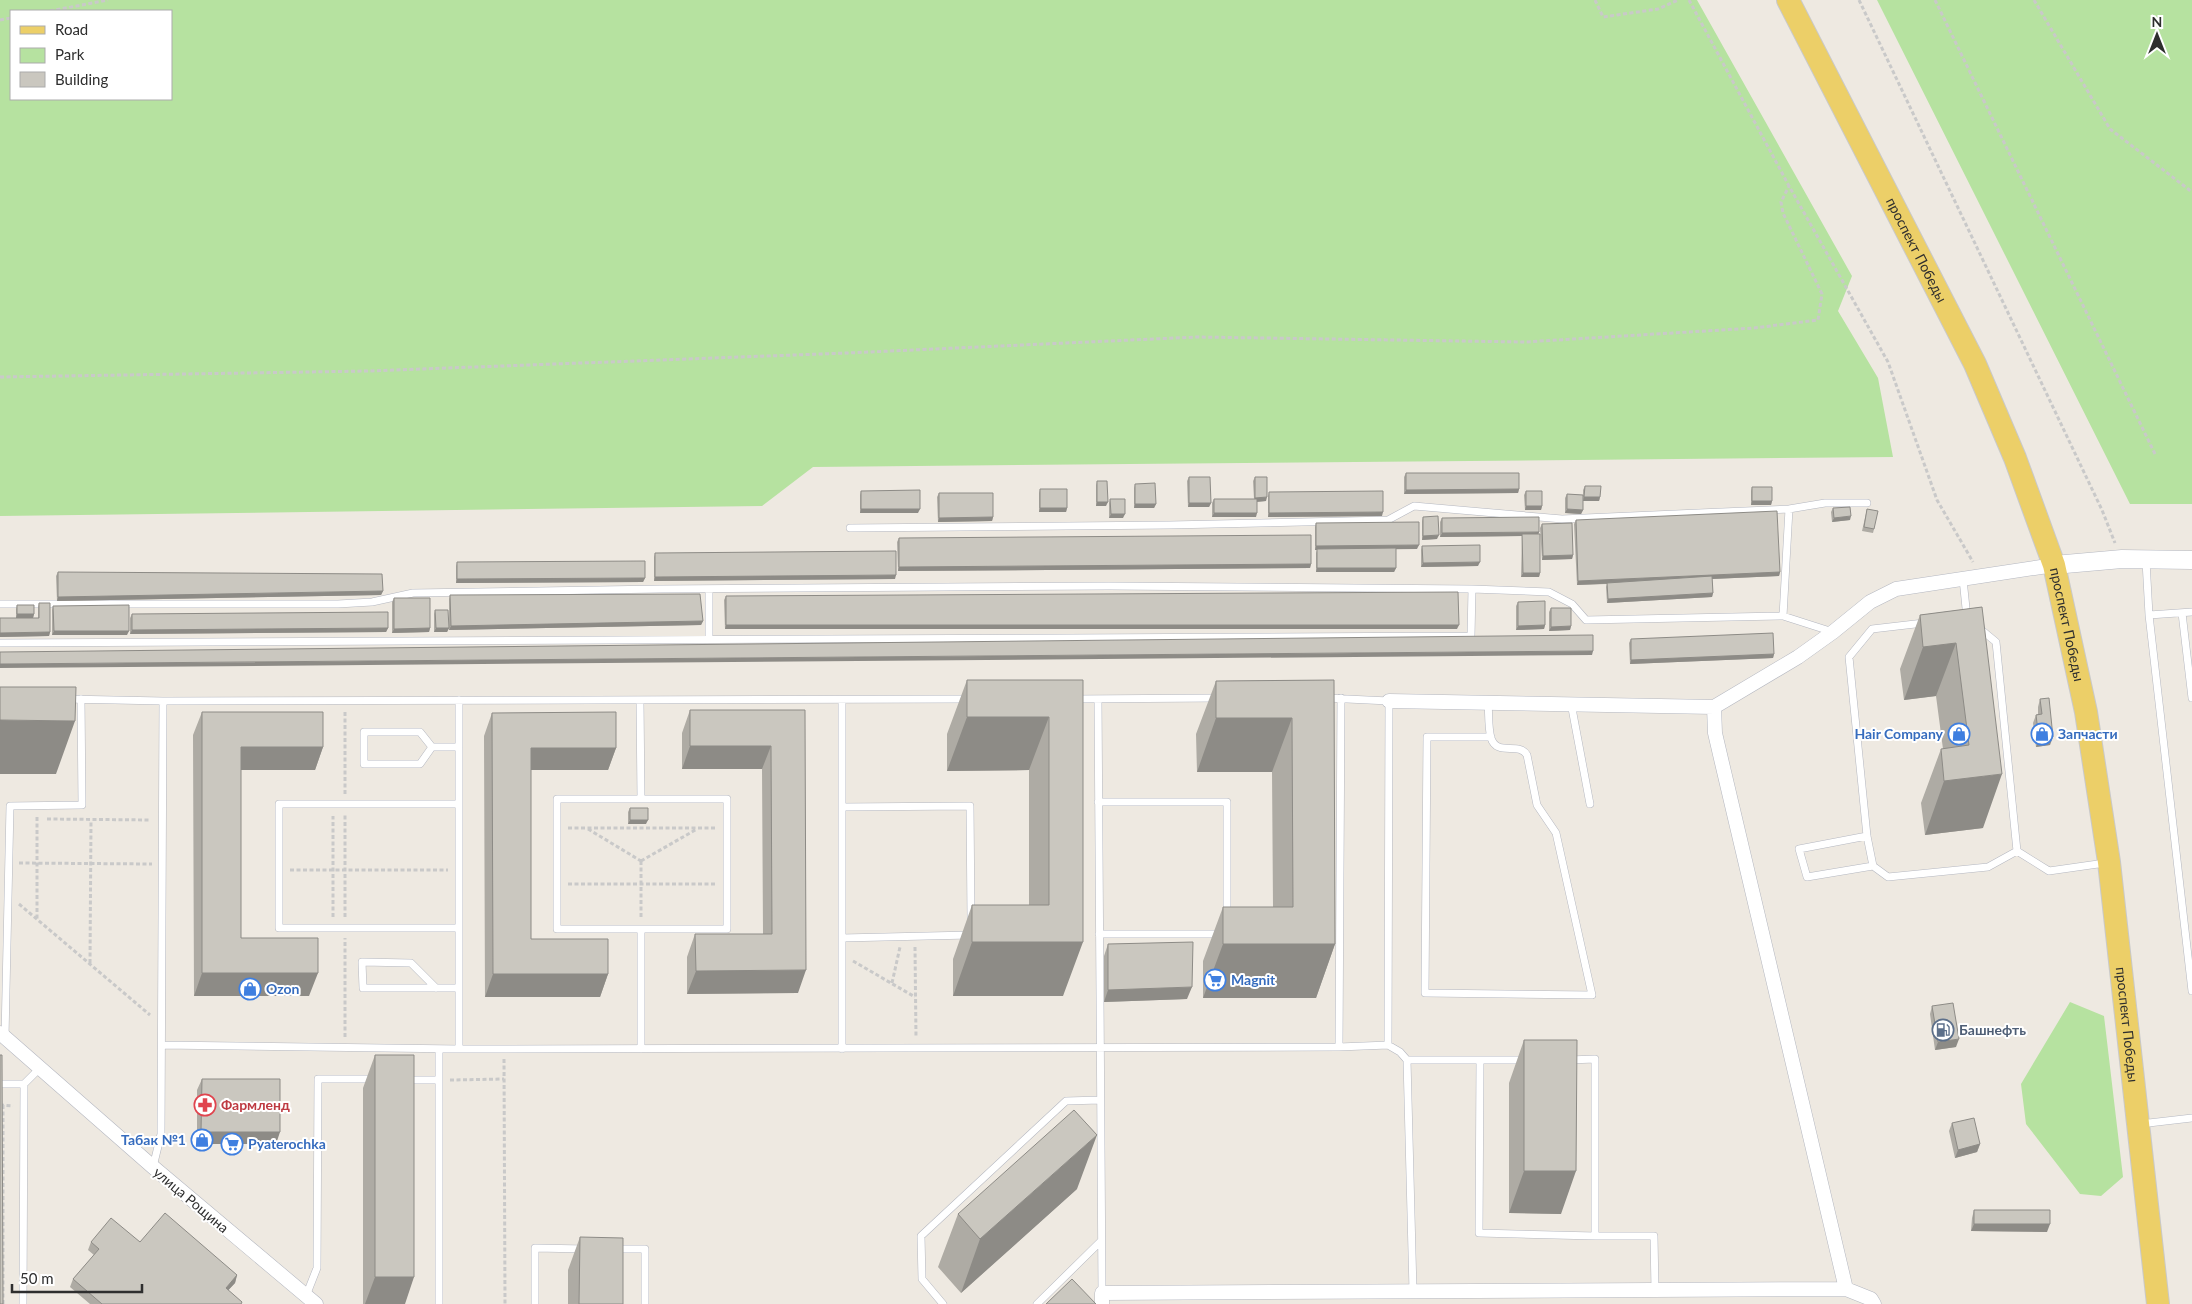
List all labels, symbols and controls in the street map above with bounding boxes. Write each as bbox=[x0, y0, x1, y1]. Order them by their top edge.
legend bbox=[10, 10, 172, 100]
north arrow bbox=[2132, 10, 2182, 60]
text: N bbox=[2152, 13, 2162, 30]
text: Road bbox=[55, 20, 88, 38]
text: Park bbox=[55, 45, 85, 63]
text: Building bbox=[55, 70, 108, 88]
street label: проспект Победы bbox=[1883, 194, 1951, 305]
street label: проспект Победы bbox=[2047, 566, 2088, 683]
shop icon: Hair Company bbox=[1947, 722, 1971, 746]
shop icon: Запчасти bbox=[2030, 722, 2054, 746]
place label: Hair Company bbox=[1854, 725, 1944, 742]
place label: Запчасти bbox=[2058, 725, 2118, 742]
street label: проспект Победы bbox=[2113, 966, 2142, 1083]
supermarket icon: Magnit bbox=[1203, 968, 1227, 992]
place label: Magnit bbox=[1231, 971, 1276, 988]
shop icon: Ozon bbox=[238, 977, 262, 1001]
place label: Ozon bbox=[266, 980, 300, 997]
fuel station icon: Башнефть bbox=[1931, 1018, 1955, 1042]
place label: Башнефть bbox=[1959, 1021, 2026, 1038]
pharmacy icon: Фармленд bbox=[193, 1093, 217, 1117]
place label: Фармленд bbox=[221, 1096, 290, 1113]
shop icon: Табак №1 bbox=[190, 1128, 214, 1152]
place label: Табак №1 bbox=[121, 1131, 186, 1148]
supermarket icon: Pyaterochka bbox=[220, 1132, 244, 1156]
place label: Pyaterochka bbox=[248, 1135, 326, 1152]
street label: улица Рощина bbox=[150, 1163, 232, 1236]
scale bar bbox=[12, 1262, 142, 1294]
text: 50 m bbox=[20, 1269, 54, 1287]

